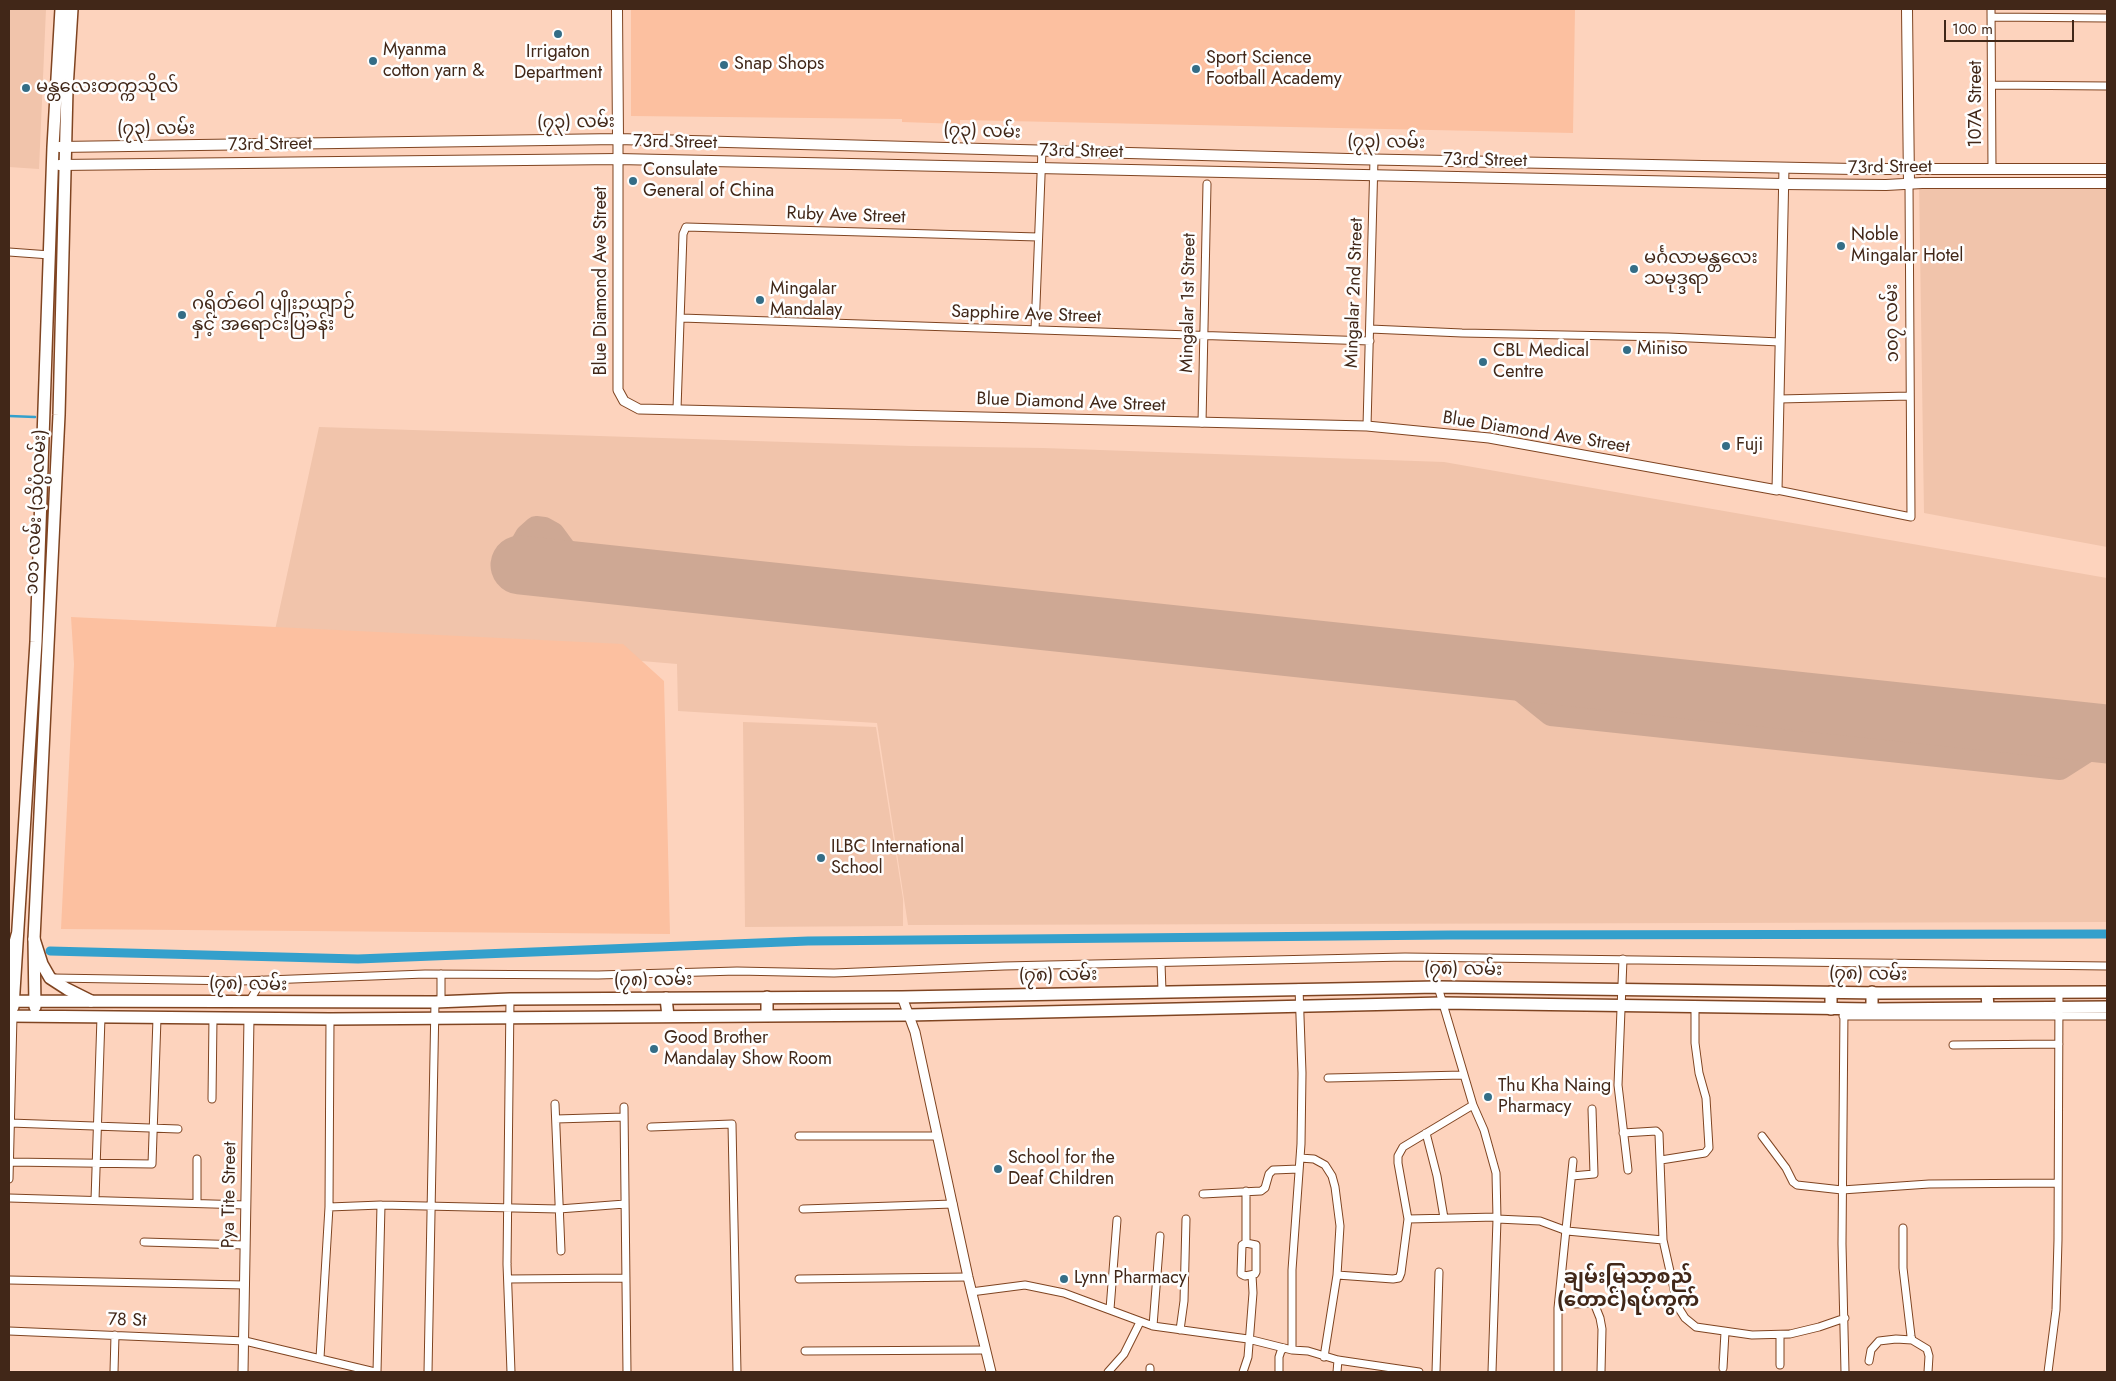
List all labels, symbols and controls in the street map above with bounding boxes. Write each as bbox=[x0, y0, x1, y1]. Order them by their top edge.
scale bar bbox=[1946, 10, 2076, 42]
text: 100 m bbox=[1952, 18, 1993, 40]
marker: Irrigaton Department bbox=[552, 28, 564, 40]
place label: Myanma cotton yarn & bbox=[383, 40, 485, 82]
place label: Irrigaton Department bbox=[514, 42, 602, 84]
place label: Sport Science Football Academy bbox=[1206, 48, 1342, 90]
place label: Snap Shops bbox=[734, 54, 824, 76]
marker: Myanma cotton yarn & bbox=[367, 55, 379, 67]
marker: Snap Shops bbox=[718, 59, 730, 71]
street label: 107A Street bbox=[1966, 61, 1988, 147]
marker: Sport Science Football Academy bbox=[1190, 63, 1202, 75]
place label: မန္တလေးတက္ကသိုလ် bbox=[36, 77, 178, 99]
marker: မန္တလေးတက္ကသိုလ် bbox=[20, 82, 32, 94]
street label: (၇၃) လမ်း bbox=[537, 112, 615, 134]
street label: (၇၃) လမ်း bbox=[117, 119, 195, 141]
street label: (၇၃) လမ်း bbox=[943, 120, 1021, 144]
street label: 73rd Street bbox=[633, 131, 717, 155]
street label: (၇၃) လမ်း bbox=[1347, 132, 1425, 154]
street label: 73rd Street bbox=[228, 133, 312, 157]
street label: 73rd Street bbox=[1039, 140, 1123, 164]
street label: 73rd Street bbox=[1443, 149, 1527, 173]
street label: 73rd Street bbox=[1848, 156, 1932, 180]
place label: Consulate General of China bbox=[643, 160, 774, 202]
marker: Consulate General of China bbox=[627, 175, 639, 187]
street label: Blue Diamond Ave Street bbox=[591, 186, 613, 376]
street label: Ruby Ave Street bbox=[786, 203, 906, 229]
street label: Mingalar 2nd Street bbox=[1342, 218, 1368, 368]
place label: Noble Mingalar Hotel bbox=[1851, 225, 1963, 268]
street label: Mingalar 1st Street bbox=[1177, 233, 1201, 373]
marker: Noble Mingalar Hotel bbox=[1835, 240, 1847, 252]
place label: မင်္ဂလာမန္တလေး သမုဒ္ဒရာ bbox=[1644, 248, 1758, 290]
marker: မင်္ဂလာမန္တလေး သမုဒ္ဒရာ bbox=[1628, 263, 1640, 275]
place label: Mingalar Mandalay bbox=[770, 279, 842, 322]
street label: ၁၀၇ လမ်း bbox=[1882, 283, 1904, 363]
place label: ဂရိတ်ဝေါ ပျိုးဥယျာဉ် နှင့် အရောင်းပြခန်း bbox=[192, 294, 355, 336]
marker: Mingalar Mandalay bbox=[754, 294, 766, 306]
street label: Sapphire Ave Street bbox=[951, 302, 1101, 328]
marker: ဂရိတ်ဝေါ ပျိုးဥယျာဉ် နှင့် အရောင်းပြခန်း bbox=[176, 309, 188, 321]
place label: Miniso bbox=[1637, 339, 1687, 361]
place label: CBL Medical Centre bbox=[1493, 341, 1589, 384]
marker: Miniso bbox=[1621, 344, 1633, 356]
marker: CBL Medical Centre bbox=[1477, 356, 1489, 368]
street label: Blue Diamond Ave Street bbox=[976, 389, 1166, 417]
street label: Blue Diamond Ave Street bbox=[1441, 408, 1631, 458]
street label: ၁၀၁ လမ်း (သိပ္ပံလမ်း) bbox=[22, 429, 52, 595]
place label: Fuji bbox=[1736, 435, 1763, 457]
marker: Fuji bbox=[1720, 440, 1732, 452]
place label: ILBC International School bbox=[831, 837, 964, 880]
marker: ILBC International School bbox=[815, 852, 827, 864]
street label: (၇၈) လမ်း bbox=[1424, 959, 1502, 981]
street label: (၇၈) လမ်း bbox=[1829, 964, 1907, 986]
street label: (၇၈) လမ်း bbox=[1019, 965, 1097, 987]
street label: (၇၈) လမ်း bbox=[614, 970, 692, 992]
street label: (၇၈) လမ်း bbox=[209, 974, 287, 996]
place label: Good Brother Mandalay Show Room bbox=[664, 1028, 832, 1070]
marker: Good Brother Mandalay Show Room bbox=[648, 1043, 660, 1055]
place label: Thu Kha Naing Pharmacy bbox=[1498, 1076, 1611, 1118]
marker: Thu Kha Naing Pharmacy bbox=[1482, 1091, 1494, 1103]
street label: Pya Tite Street bbox=[218, 1141, 242, 1249]
place label: School for the Deaf Children bbox=[1008, 1148, 1115, 1190]
marker: School for the Deaf Children bbox=[992, 1163, 1004, 1175]
district label: ချမ်းမြသာစည် (တောင်)ရပ်ကွက် bbox=[1557, 1266, 1699, 1313]
place label: Lynn Pharmacy bbox=[1074, 1268, 1187, 1290]
marker: Lynn Pharmacy bbox=[1058, 1273, 1070, 1285]
street label: 78 St bbox=[107, 1310, 147, 1332]

